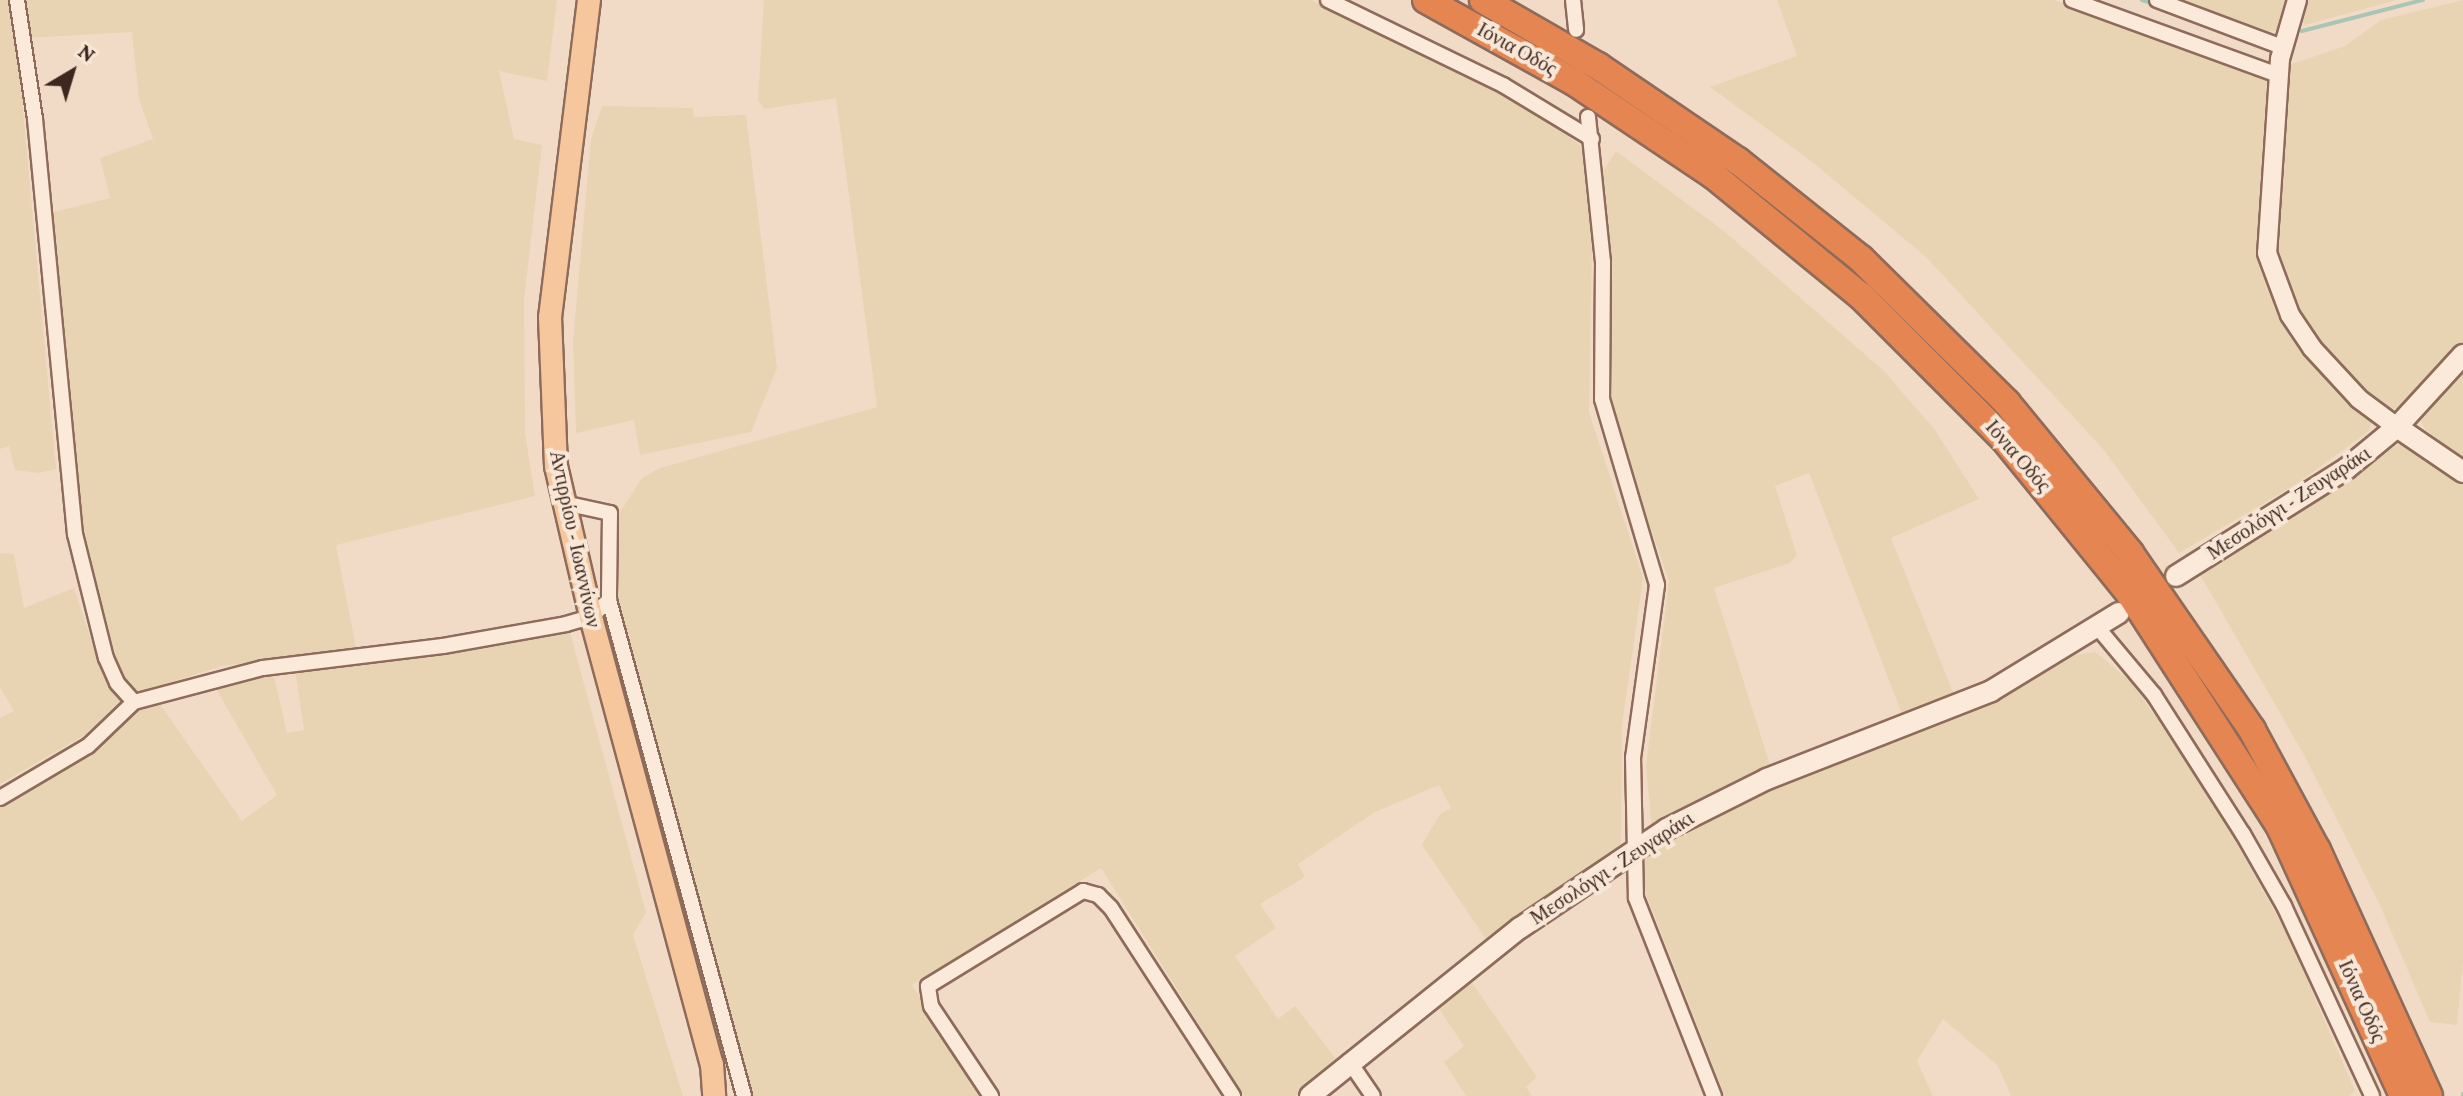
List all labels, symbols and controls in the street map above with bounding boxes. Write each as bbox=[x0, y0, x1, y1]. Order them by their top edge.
street label: Ιόνια Οδός bbox=[1473, 17, 1561, 81]
north arrow bbox=[32, 32, 112, 112]
text: N bbox=[73, 38, 101, 67]
street label: Ιόνια Οδός bbox=[1980, 415, 2056, 497]
street label: Μεσολόγγι - Ζευγαράκι bbox=[2203, 441, 2375, 565]
street label: Αντιρρίου - Ιωαννίνων bbox=[545, 448, 605, 630]
street label: Μεσολόγγι - Ζευγαράκι bbox=[1526, 806, 1698, 930]
street label: Ιόνια Οδός bbox=[2333, 956, 2391, 1046]

